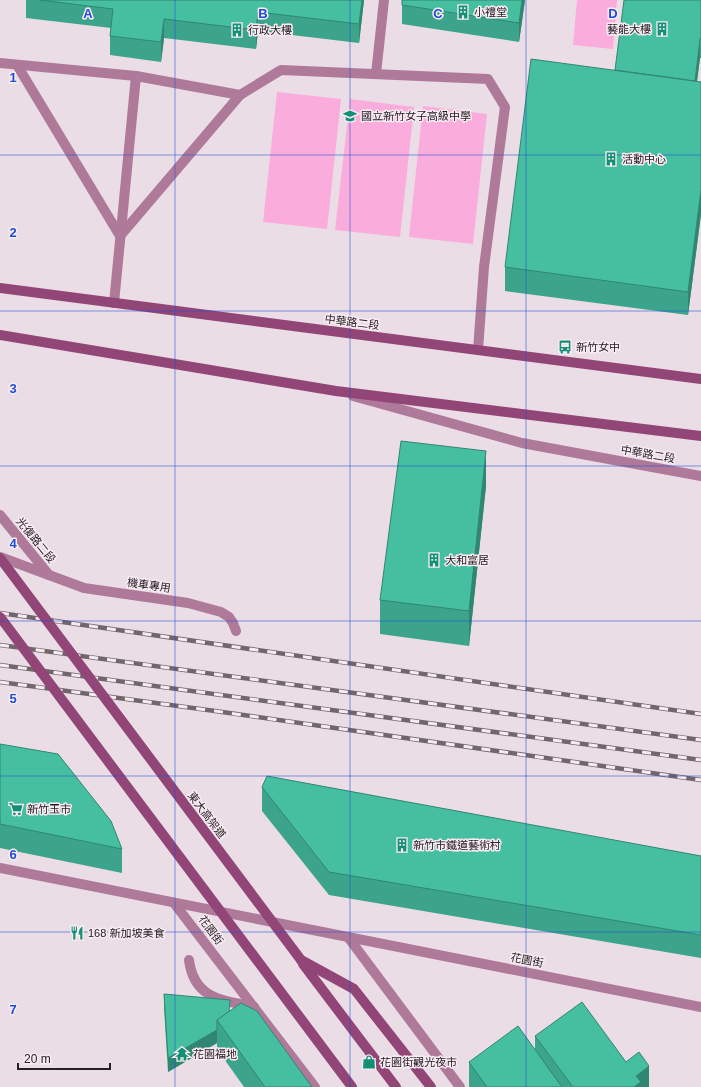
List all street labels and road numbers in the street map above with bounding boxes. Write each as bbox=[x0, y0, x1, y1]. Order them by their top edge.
street label: 中華路二段 bbox=[324, 313, 380, 331]
street label: 中華路二段 bbox=[620, 443, 676, 465]
street label: 光復路二段 bbox=[14, 515, 58, 565]
street label: 機車專用 bbox=[126, 576, 172, 594]
street label: 東大高架道 bbox=[186, 789, 228, 841]
street label: 花園街 bbox=[196, 913, 226, 947]
street label: 花園街 bbox=[510, 951, 544, 969]

